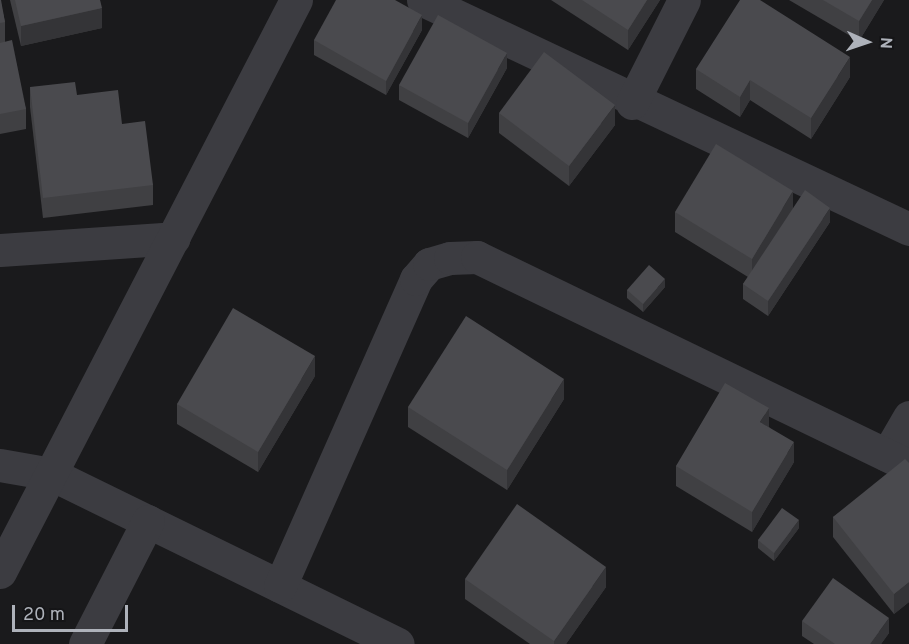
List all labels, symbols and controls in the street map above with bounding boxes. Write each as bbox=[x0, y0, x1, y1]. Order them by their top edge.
north arrow bbox=[837, 12, 897, 72]
text: N bbox=[875, 37, 895, 49]
scale bar bbox=[15, 593, 130, 631]
text: 20 m bbox=[23, 604, 65, 627]

